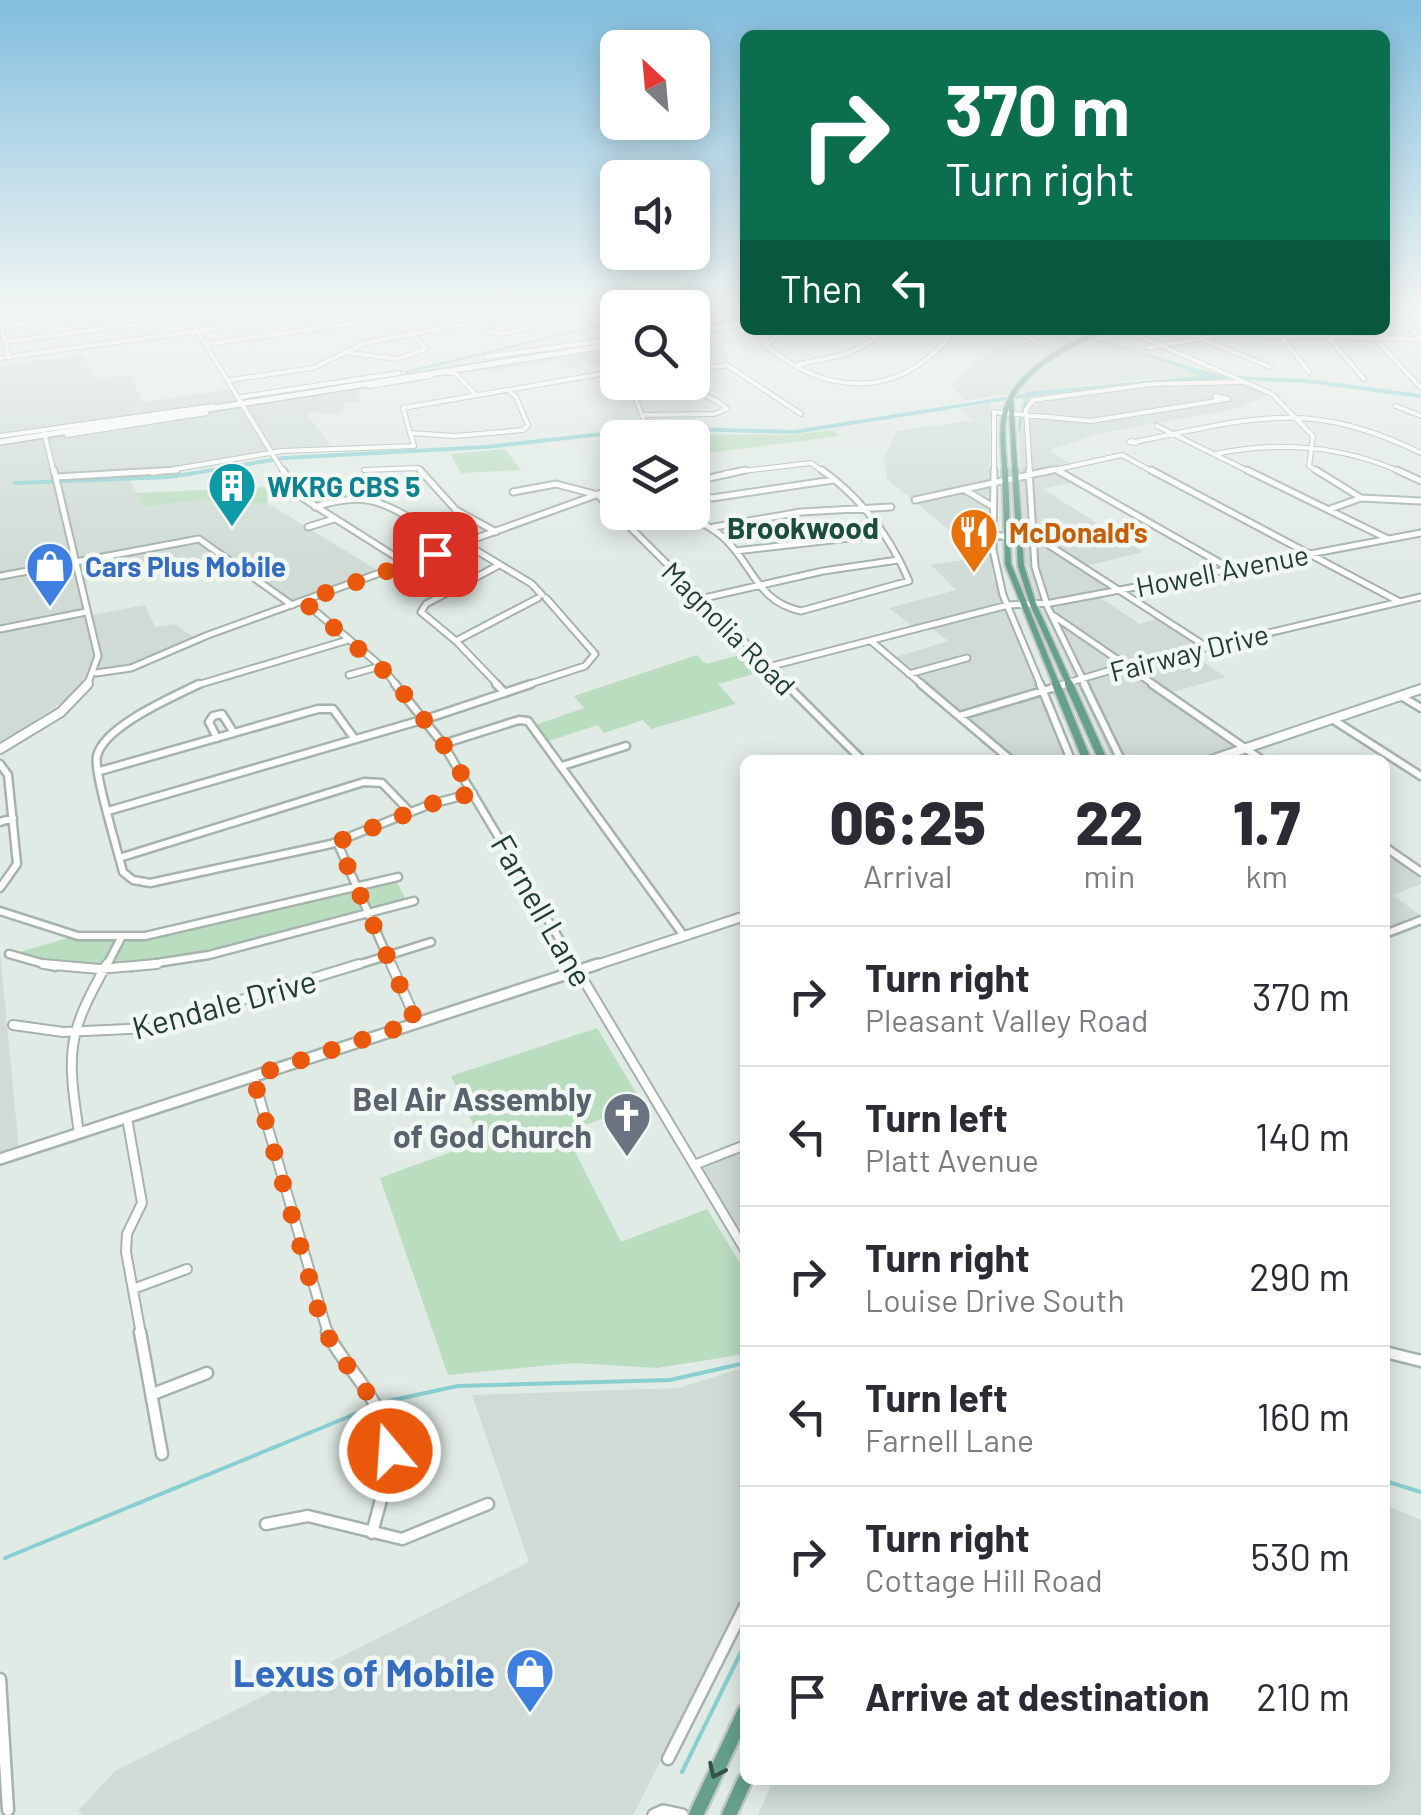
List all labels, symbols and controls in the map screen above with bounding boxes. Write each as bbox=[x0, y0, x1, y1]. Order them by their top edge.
north arrow bbox=[600, 30, 710, 140]
map controls bbox=[600, 30, 710, 530]
text: 370 m bbox=[945, 66, 1130, 150]
icon: right bbox=[780, 70, 910, 200]
text: Turn right bbox=[945, 151, 1135, 205]
button: sound bbox=[600, 160, 710, 270]
icon: left bbox=[883, 260, 938, 315]
text: Then bbox=[780, 265, 863, 311]
button: search bbox=[600, 290, 710, 400]
button: layers bbox=[600, 420, 710, 530]
building icon: WKRG CBS 5 bbox=[206, 460, 258, 528]
place label: WKRG CBS 5 bbox=[267, 469, 420, 503]
restaurant icon: McDonald's bbox=[948, 506, 1000, 574]
district label: Brookwood bbox=[727, 509, 879, 545]
pin bbox=[393, 512, 478, 597]
place label: McDonald's bbox=[1009, 515, 1148, 549]
icon: arrive bbox=[408, 527, 463, 582]
street label: Howell Avenue bbox=[1133, 537, 1311, 603]
shop icon: Cars Plus Mobile bbox=[24, 540, 76, 608]
place label: Cars Plus Mobile bbox=[85, 549, 286, 583]
street label: Magnolia Road bbox=[655, 554, 803, 702]
street label: Fairway Drive bbox=[1106, 616, 1272, 688]
text: 06:25 bbox=[830, 785, 986, 857]
text: 22 bbox=[1075, 785, 1143, 857]
text: 1.7 bbox=[1233, 785, 1300, 857]
street label: Farnell Lane bbox=[484, 827, 602, 993]
text: Arrival bbox=[863, 856, 952, 894]
text: min bbox=[1083, 856, 1135, 894]
text: km bbox=[1245, 856, 1288, 894]
text: Turn right bbox=[865, 954, 1030, 1000]
street label: Kendale Drive bbox=[128, 960, 320, 1046]
icon: right bbox=[780, 969, 835, 1024]
text: 370 m bbox=[1252, 973, 1350, 1019]
text: Pleasant Valley Road bbox=[865, 1000, 1149, 1038]
place label: Bel Air Assembly of God Church bbox=[353, 1079, 592, 1154]
church icon: Bel Air Assembly of God Church bbox=[601, 1090, 653, 1158]
text: Turn left bbox=[865, 1094, 1008, 1140]
icon: left bbox=[780, 1109, 835, 1164]
text: 140 m bbox=[1255, 1113, 1350, 1159]
text: Platt Avenue bbox=[865, 1140, 1039, 1178]
text: Turn right bbox=[865, 1234, 1030, 1280]
icon: right bbox=[780, 1249, 835, 1304]
text: 290 m bbox=[1249, 1253, 1350, 1299]
text: Louise Drive South bbox=[865, 1280, 1125, 1318]
text: Turn left bbox=[865, 1374, 1008, 1420]
icon: left bbox=[780, 1389, 835, 1444]
text: 160 m bbox=[1257, 1393, 1350, 1439]
position arrow bbox=[338, 1399, 442, 1503]
text: Farnell Lane bbox=[865, 1420, 1034, 1458]
text: Turn right bbox=[865, 1514, 1030, 1560]
icon: right bbox=[780, 1529, 835, 1584]
text: 530 m bbox=[1250, 1533, 1350, 1579]
text: Cottage Hill Road bbox=[865, 1560, 1103, 1598]
shop icon: Lexus of Mobile bbox=[504, 1646, 556, 1714]
place label: Lexus of Mobile bbox=[233, 1649, 495, 1695]
icon: arrive bbox=[780, 1669, 835, 1724]
text: Arrive at destination bbox=[865, 1673, 1210, 1719]
text: 210 m bbox=[1256, 1673, 1350, 1719]
one-way arrow bbox=[709, 1761, 729, 1779]

